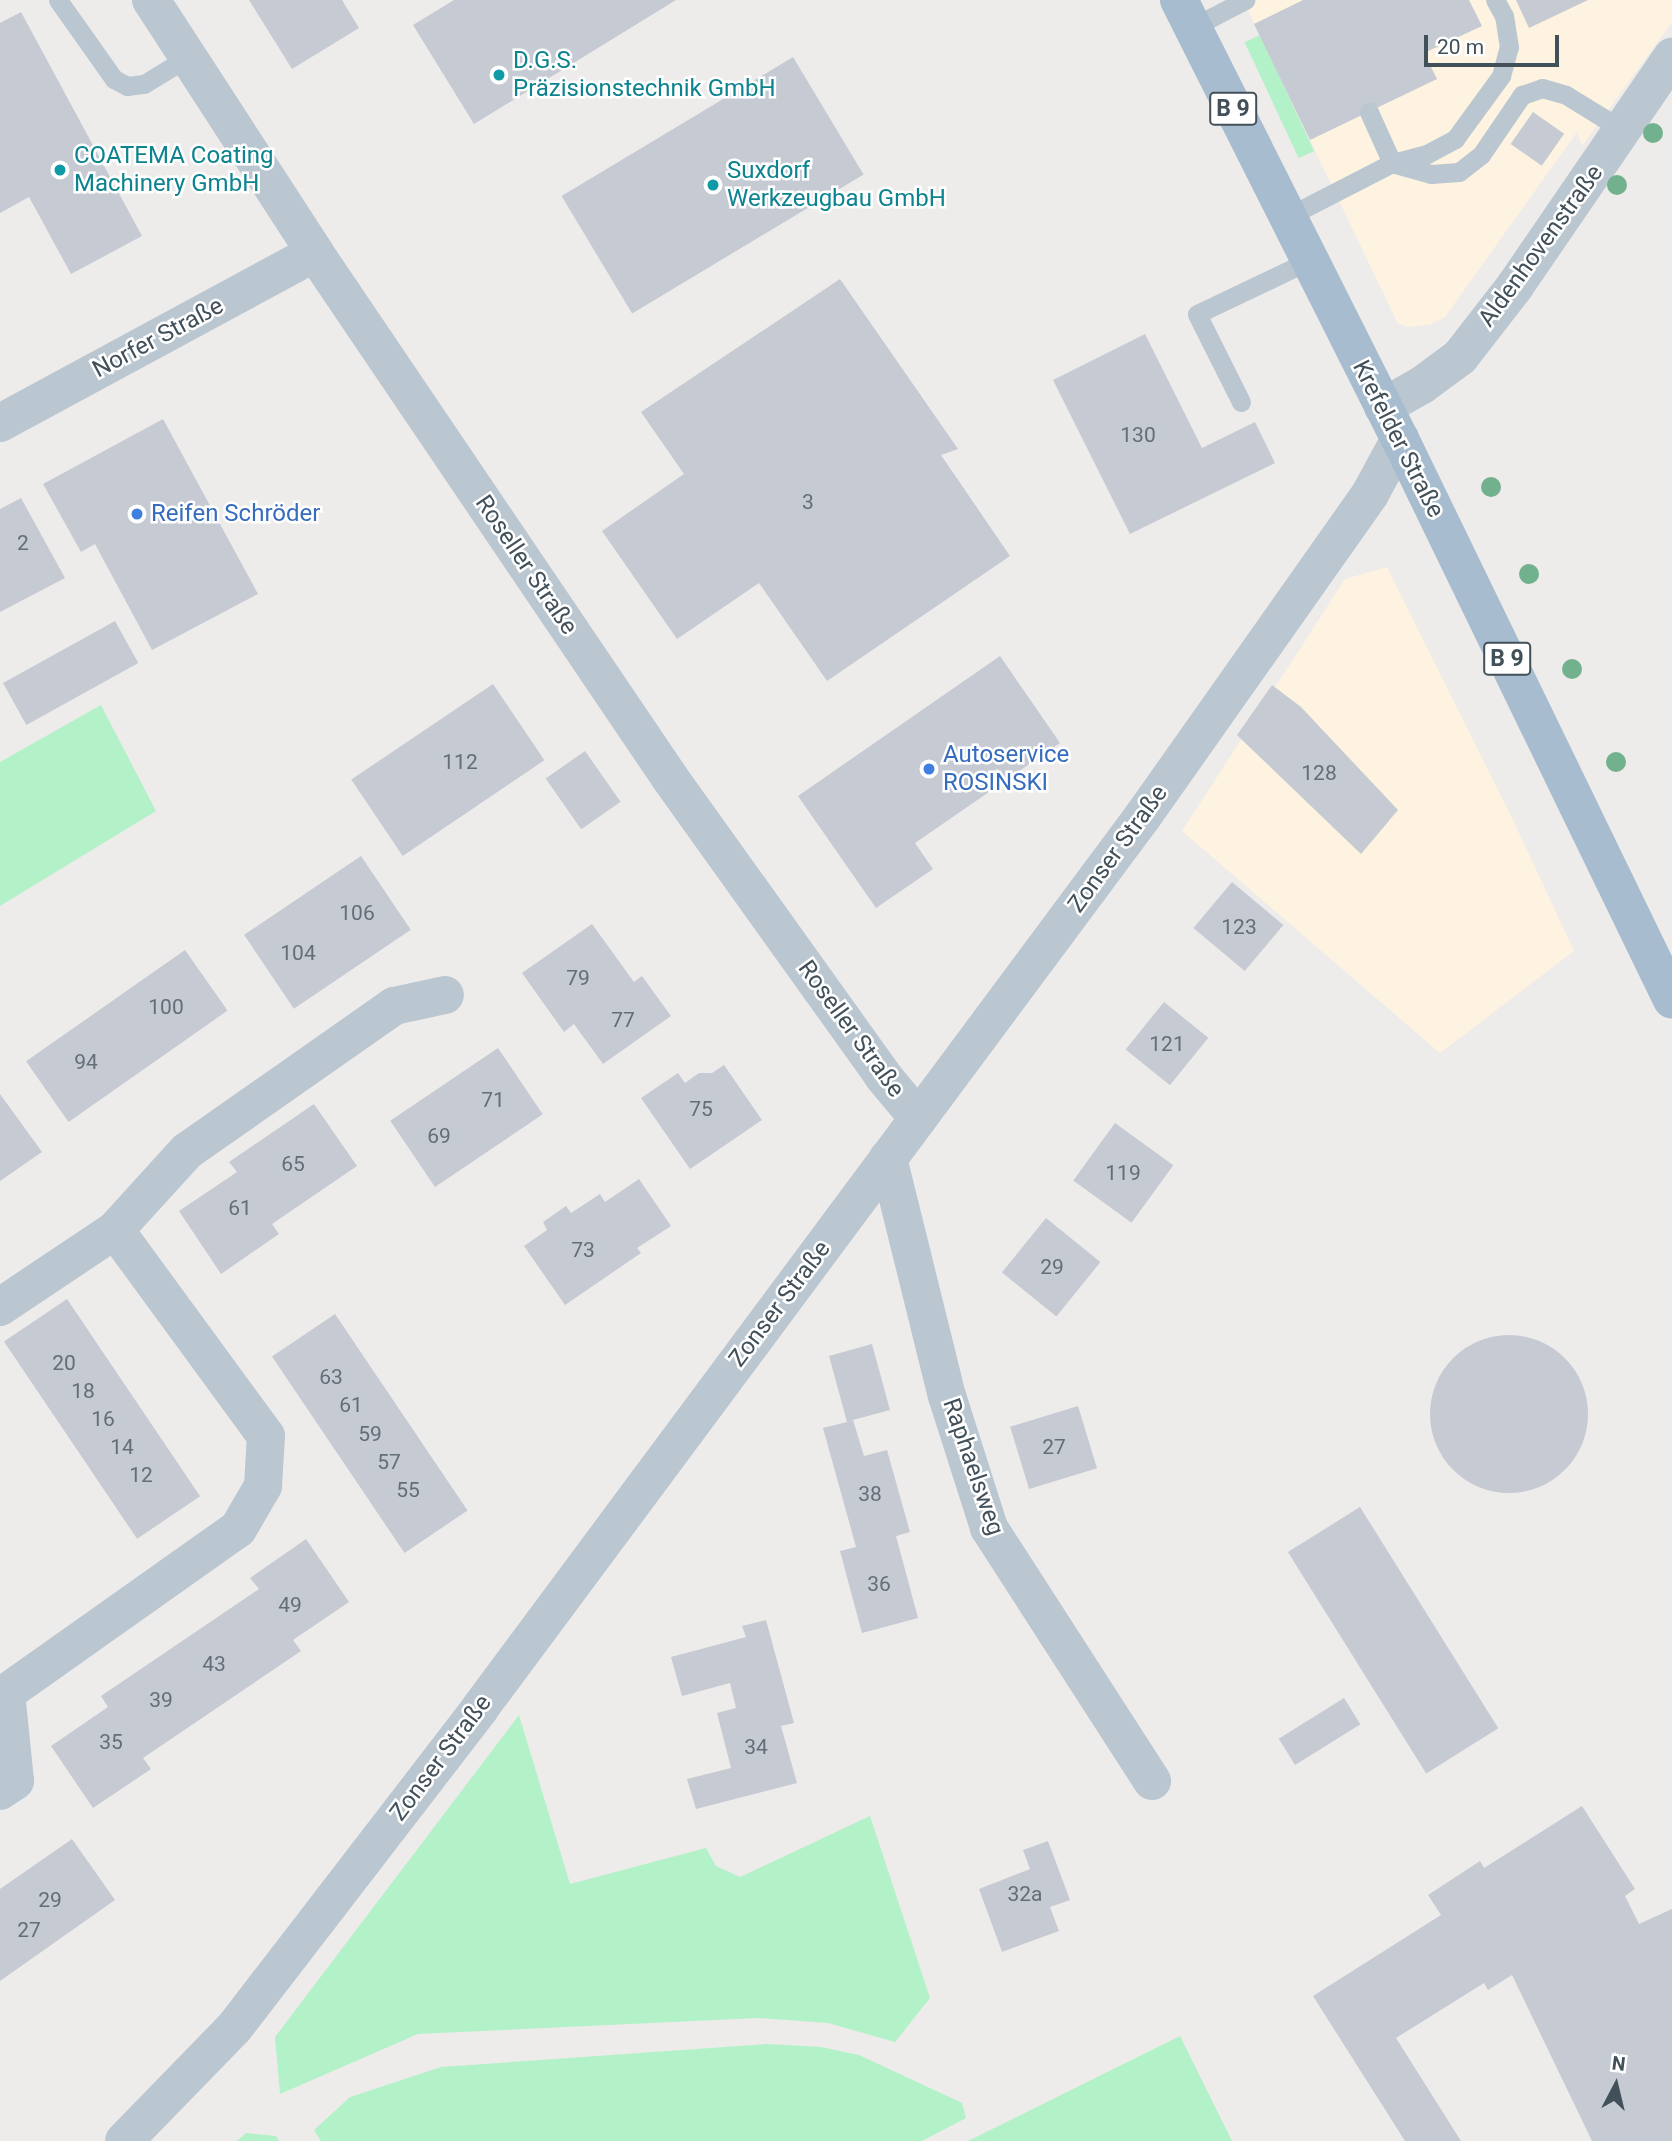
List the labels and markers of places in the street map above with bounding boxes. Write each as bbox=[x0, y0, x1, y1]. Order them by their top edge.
place label: D.G.S. Präzisionstechnik GmbH bbox=[513, 47, 776, 103]
marker: D.G.S. Präzisionstechnik GmbH bbox=[491, 67, 507, 83]
place label: COATEMA Coating Machinery GmbH bbox=[74, 142, 274, 198]
place label: Suxdorf Werkzeugbau GmbH bbox=[727, 157, 946, 213]
marker: COATEMA Coating Machinery GmbH bbox=[52, 162, 68, 178]
marker: Suxdorf Werkzeugbau GmbH bbox=[705, 177, 721, 193]
place label: Reifen Schröder bbox=[151, 500, 320, 528]
marker: Reifen Schröder bbox=[129, 506, 145, 522]
place label: Autoservice ROSINSKI bbox=[943, 741, 1069, 797]
marker: Autoservice ROSINSKI bbox=[921, 761, 937, 777]

